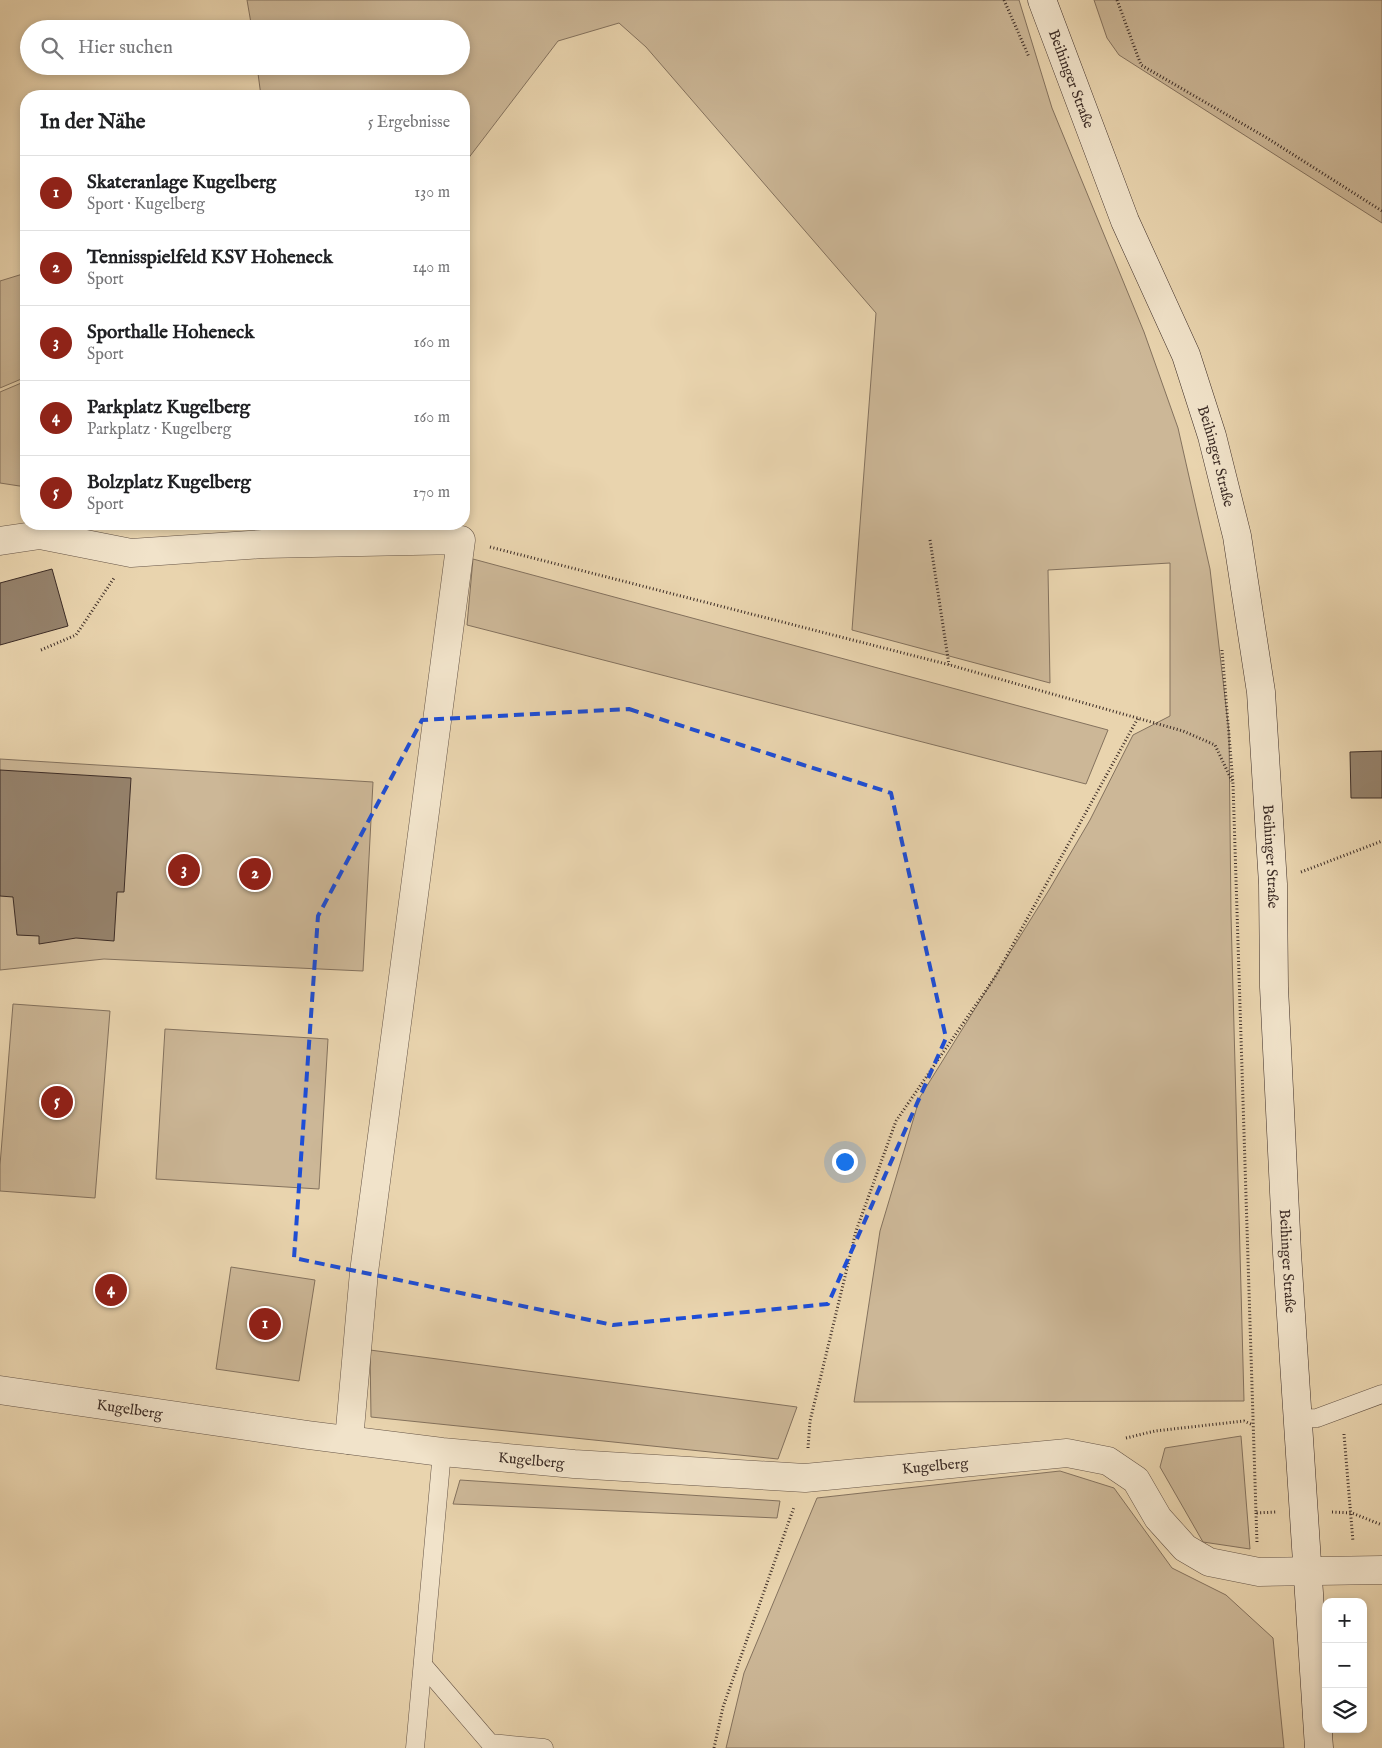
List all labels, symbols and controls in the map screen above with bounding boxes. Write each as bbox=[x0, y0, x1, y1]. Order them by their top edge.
search box bbox=[20, 20, 470, 75]
street label: Beihinger Straße bbox=[1044, 27, 1099, 131]
icon: search bbox=[38, 34, 66, 62]
text: Hier suchen bbox=[78, 36, 173, 60]
text: In der Nähe bbox=[40, 109, 146, 136]
text: 5 Ergebnisse bbox=[368, 113, 450, 133]
text: Skateranlage Kugelberg bbox=[87, 171, 276, 195]
text: 1 bbox=[53, 183, 59, 203]
text: 130 m bbox=[414, 183, 450, 203]
text: Sport · Kugelberg bbox=[87, 195, 205, 215]
text: Tennisspielfeld KSV Hoheneck bbox=[87, 246, 333, 270]
text: 2 bbox=[52, 258, 60, 278]
text: 140 m bbox=[412, 258, 450, 278]
text: Sport bbox=[87, 270, 124, 290]
text: Sporthalle Hoheneck bbox=[87, 321, 254, 345]
text: 3 bbox=[53, 333, 59, 353]
text: 160 m bbox=[414, 333, 450, 353]
text: Sport bbox=[87, 345, 124, 365]
text: Parkplatz Kugelberg bbox=[87, 396, 250, 420]
street label: Beihinger Straße bbox=[1193, 403, 1239, 509]
text: 4 bbox=[52, 408, 60, 428]
text: 160 m bbox=[414, 408, 450, 428]
text: Parkplatz · Kugelberg bbox=[87, 420, 231, 440]
text: Bolzplatz Kugelberg bbox=[87, 471, 251, 495]
text: 5 bbox=[53, 483, 59, 503]
text: 170 m bbox=[413, 483, 450, 503]
text: Sport bbox=[87, 495, 124, 515]
street label: Beihinger Straße bbox=[1259, 804, 1283, 909]
pin: 3 bbox=[168, 851, 200, 889]
pin: 2 bbox=[239, 855, 271, 893]
pin: 5 bbox=[41, 1083, 73, 1121]
your location bbox=[832, 1149, 858, 1175]
street label: Beihinger Straße bbox=[1275, 1209, 1300, 1314]
pin: 4 bbox=[95, 1271, 127, 1309]
pin: 1 bbox=[249, 1305, 281, 1343]
street label: Kugelberg bbox=[95, 1395, 165, 1423]
street label: Kugelberg bbox=[497, 1448, 566, 1473]
street label: Kugelberg bbox=[901, 1453, 970, 1478]
map controls bbox=[1322, 1598, 1367, 1733]
button: + bbox=[1322, 1598, 1367, 1643]
button: − bbox=[1322, 1643, 1367, 1688]
button: layers bbox=[1322, 1688, 1367, 1733]

